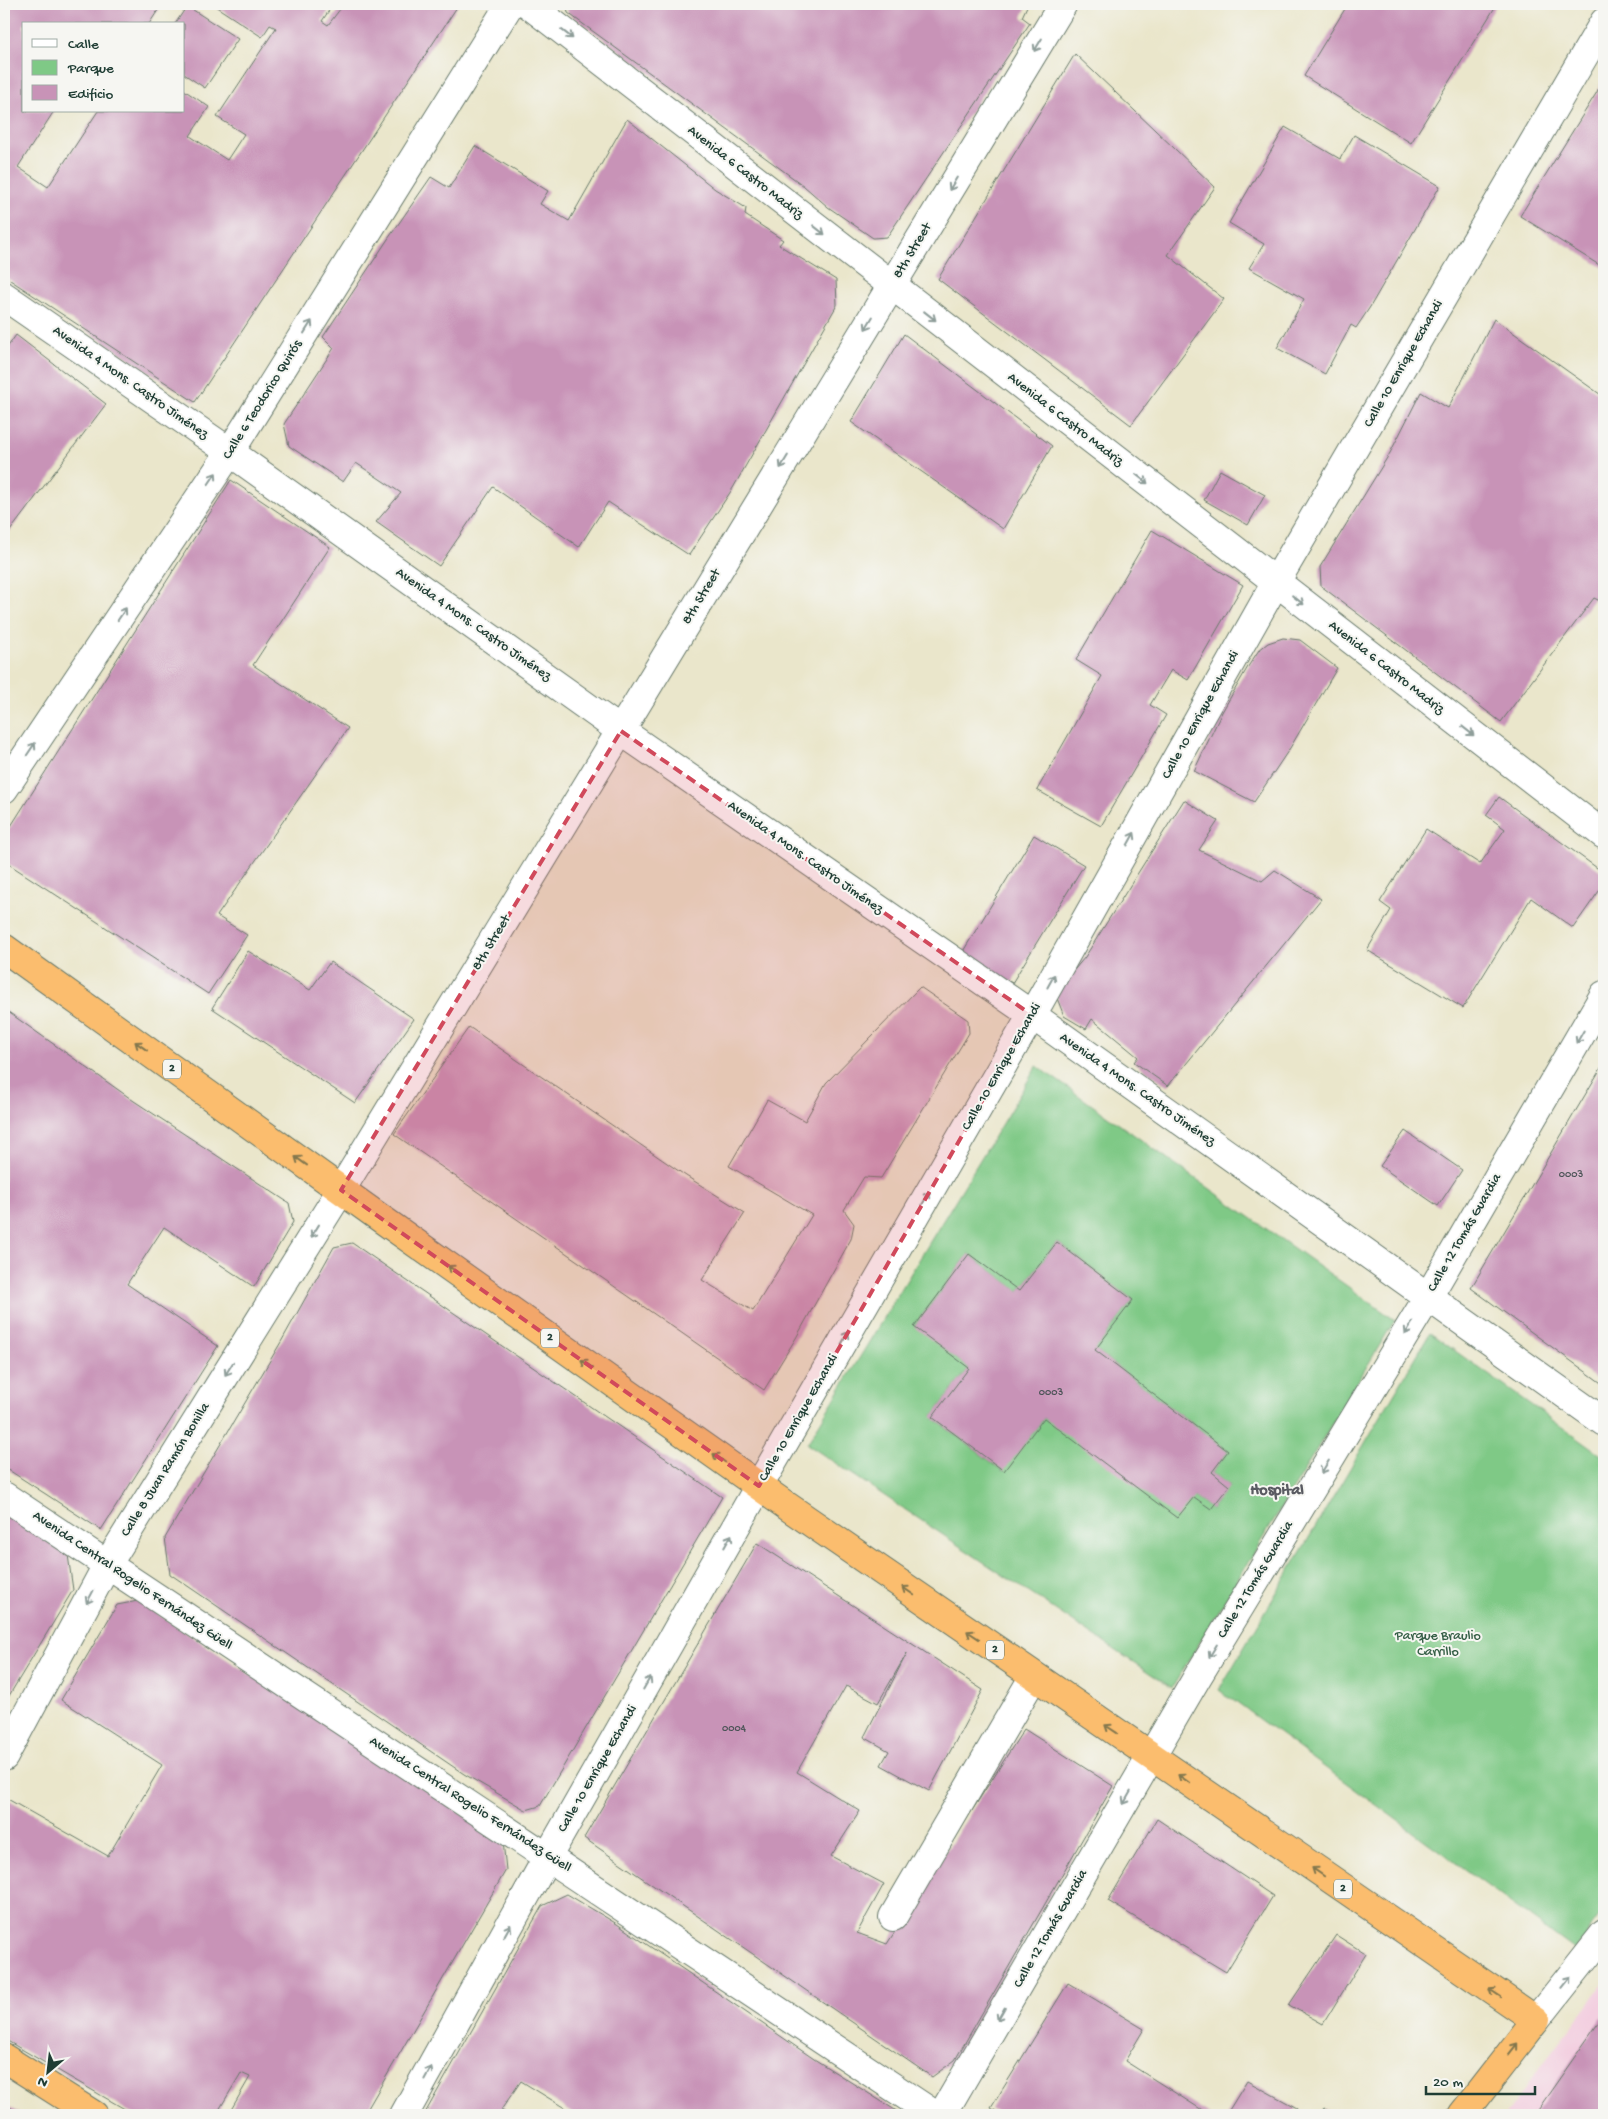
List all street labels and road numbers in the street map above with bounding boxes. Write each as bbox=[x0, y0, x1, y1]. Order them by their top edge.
street label: Avenida 6 Castro Madriz bbox=[684, 122, 807, 224]
street label: 8th Street bbox=[890, 219, 937, 282]
street label: Calle 10 Enrique Echandi bbox=[1361, 297, 1447, 431]
street label: Avenida 4 Mons. Castro Jiménez bbox=[49, 323, 212, 444]
street label: Calle 6 Teodorico Quirós bbox=[219, 336, 307, 463]
street label: Avenida 6 Castro Madriz bbox=[1004, 369, 1127, 471]
street label: Avenida 4 Mons. Castro Jiménez bbox=[392, 565, 555, 686]
street label: 8th Street bbox=[679, 565, 726, 628]
street label: Avenida 6 Castro Madriz bbox=[1325, 617, 1448, 719]
street label: Calle 10 Enrique Echandi bbox=[1159, 648, 1243, 782]
street label: Avenida 4 Mons. Castro Jiménez bbox=[724, 798, 887, 919]
street label: 8th Street bbox=[469, 911, 516, 974]
street label: Calle 10 Enrique Echandi bbox=[959, 1000, 1045, 1134]
street label: Avenida 4 Mons. Castro Jiménez bbox=[1056, 1030, 1219, 1151]
road number: 2 bbox=[163, 1060, 181, 1078]
street label: Calle 12 Tomás Guardia bbox=[1424, 1170, 1506, 1295]
road number: 2 bbox=[541, 1329, 559, 1348]
street label: Calle 10 Enrique Echandi bbox=[756, 1351, 842, 1485]
street label: Calle 8 Juan Ramón Bonilla bbox=[118, 1399, 215, 1540]
street label: Avenida Central Rogelio Fernández Güell bbox=[29, 1508, 235, 1654]
street label: Calle 12 Tomás Guardia bbox=[1214, 1517, 1298, 1642]
road number: 2 bbox=[986, 1640, 1004, 1660]
street label: Calle 10 Enrique Echandi bbox=[555, 1702, 641, 1836]
street label: Avenida Central Rogelio Fernández Güell bbox=[366, 1733, 574, 1877]
street label: Calle 12 Tomás Guardia bbox=[1010, 1866, 1092, 1991]
road number: 2 bbox=[1334, 1880, 1352, 1898]

